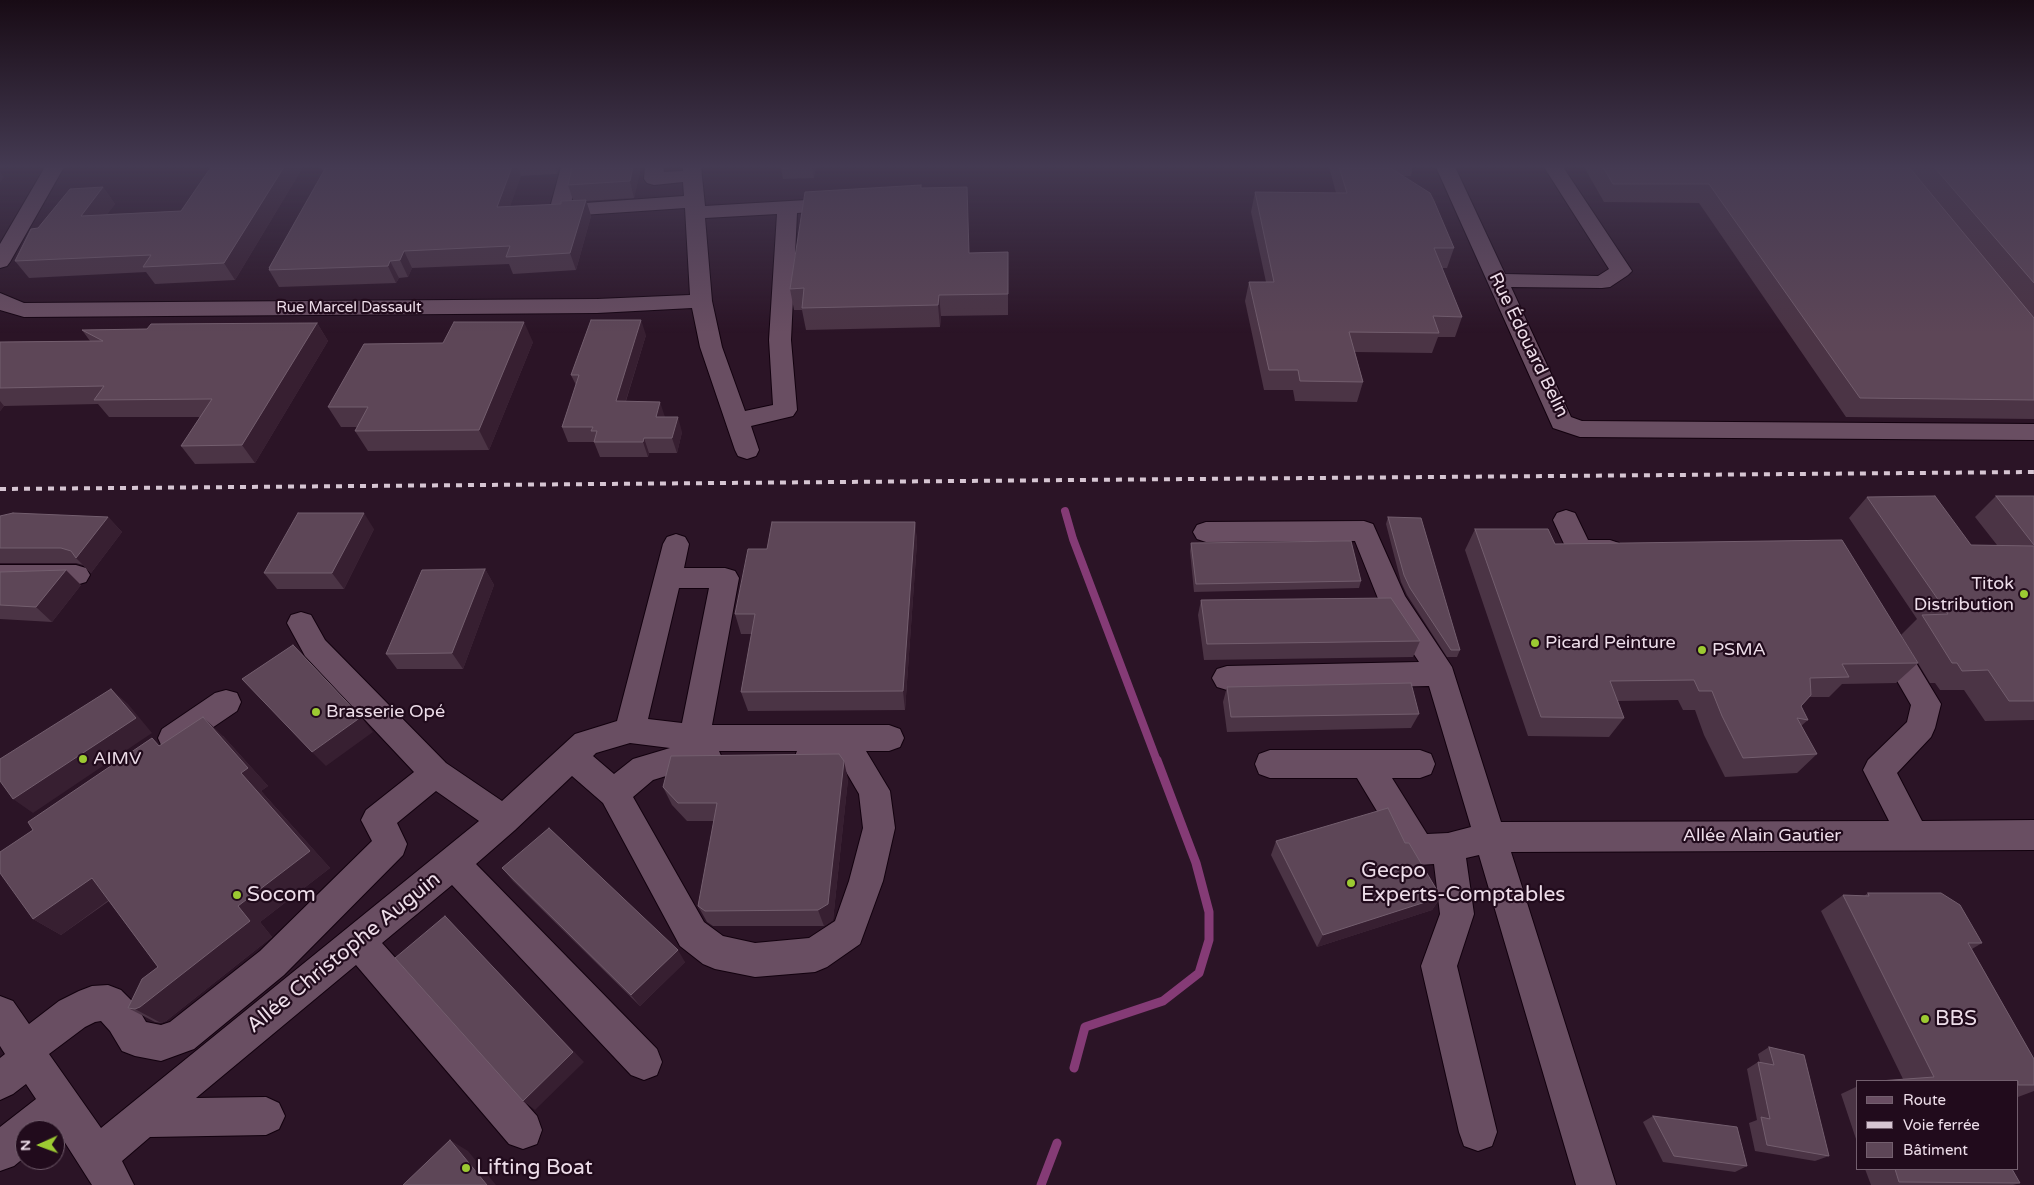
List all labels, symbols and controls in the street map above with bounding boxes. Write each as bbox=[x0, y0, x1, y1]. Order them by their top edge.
street label: Rue Édouard Belin bbox=[1484, 269, 1572, 421]
street label: Rue Marcel Dassault bbox=[276, 299, 422, 317]
place label: Titok Distribution bbox=[1914, 573, 2014, 616]
marker: Titok Distribution bbox=[2018, 588, 2030, 600]
place label: Picard Peinture bbox=[1545, 632, 1676, 654]
marker: Picard Peinture bbox=[1529, 637, 1541, 649]
place label: PSMA bbox=[1712, 639, 1766, 661]
marker: PSMA bbox=[1696, 644, 1708, 656]
place label: Brasserie Opé bbox=[326, 701, 445, 723]
marker: Brasserie Opé bbox=[310, 706, 322, 718]
place label: AIMV bbox=[93, 748, 141, 770]
marker: AIMV bbox=[77, 753, 89, 765]
street label: Allée Alain Gautier bbox=[1683, 825, 1841, 847]
place label: Gecpo Experts-Comptables bbox=[1361, 858, 1565, 908]
street label: Allée Christophe Auguin bbox=[242, 867, 446, 1039]
marker: Gecpo Experts-Comptables bbox=[1345, 877, 1357, 889]
place label: Socom bbox=[247, 882, 316, 908]
marker: Socom bbox=[231, 889, 243, 901]
place label: BBS bbox=[1935, 1006, 1977, 1032]
marker: BBS bbox=[1919, 1013, 1931, 1025]
legend bbox=[1856, 1080, 2019, 1170]
text: Route bbox=[1903, 1091, 1946, 1109]
text: Voie ferrée bbox=[1903, 1116, 1980, 1134]
north arrow bbox=[15, 1120, 65, 1170]
text: N bbox=[17, 1140, 34, 1151]
text: Bâtiment bbox=[1903, 1141, 1968, 1159]
place label: Lifting Boat bbox=[476, 1155, 593, 1181]
marker: Lifting Boat bbox=[460, 1162, 472, 1174]

